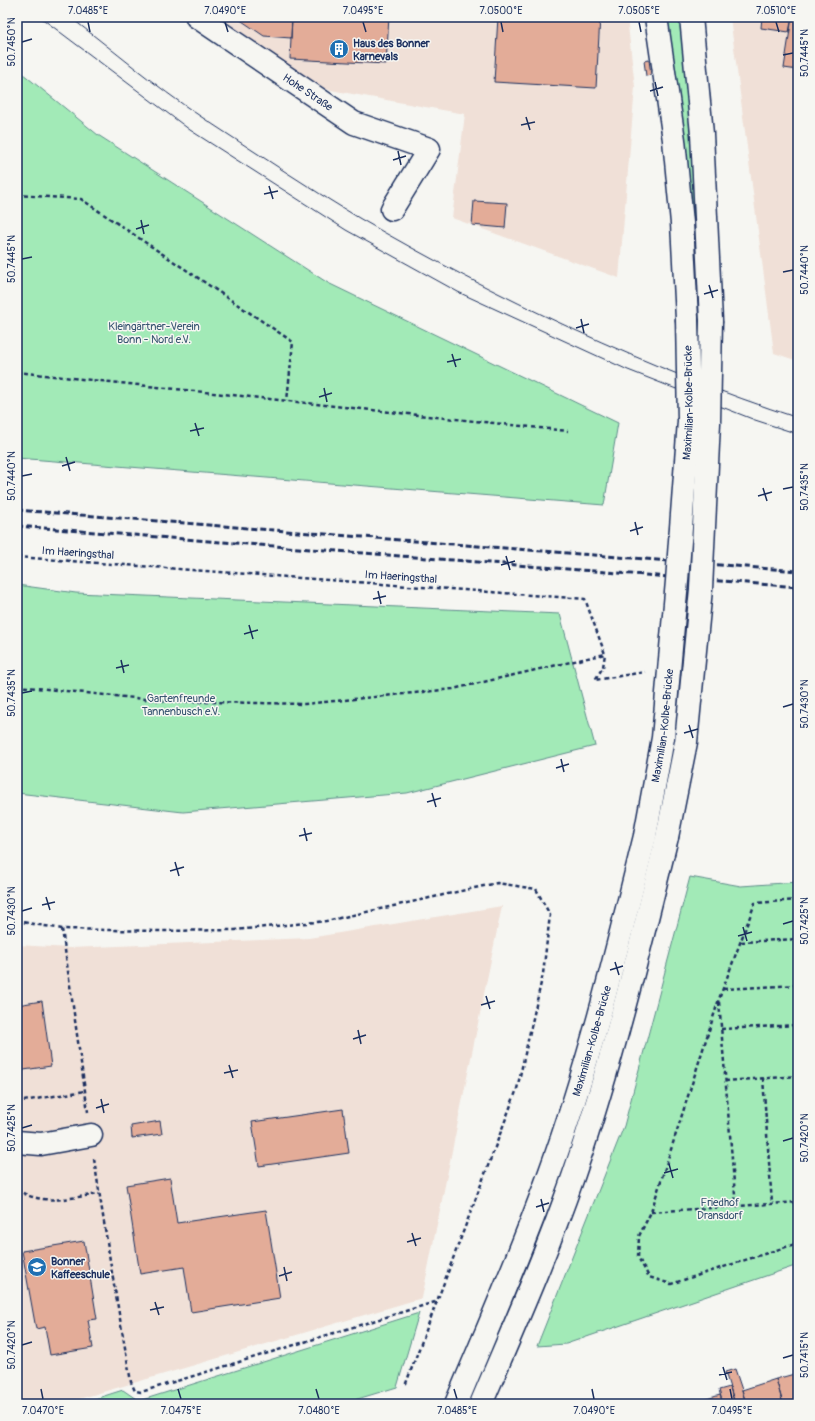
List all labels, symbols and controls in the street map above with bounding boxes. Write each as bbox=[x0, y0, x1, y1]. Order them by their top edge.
text: 7.0485°E bbox=[68, 5, 108, 17]
text: 7.0490°E bbox=[204, 5, 246, 17]
text: 7.0495°E bbox=[343, 5, 383, 17]
text: 7.0500°E bbox=[480, 5, 522, 17]
text: 7.0505°E bbox=[618, 5, 660, 17]
text: 7.0510°E bbox=[756, 5, 796, 17]
text: 50.7450°N bbox=[6, 17, 18, 66]
text: 50.7445°N bbox=[799, 29, 811, 77]
place label: Haus des Bonner Karnevals bbox=[353, 37, 431, 63]
building icon: Haus des Bonner Karnevals bbox=[328, 38, 350, 60]
street label: Hohe Straße bbox=[281, 71, 336, 114]
text: 50.7445°N bbox=[6, 235, 18, 283]
text: 50.7440°N bbox=[799, 245, 811, 295]
park label: Kleingärtner-Verein Bonn - Nord e.V. bbox=[108, 320, 200, 346]
street label: Maximilian-Kolbe-Brücke bbox=[680, 345, 696, 460]
text: 50.7440°N bbox=[6, 451, 18, 501]
text: 50.7435°N bbox=[799, 463, 811, 511]
street label: Im Haeringsthal bbox=[41, 544, 115, 562]
street label: Im Haeringsthal bbox=[364, 568, 438, 586]
street label: Maximilian-Kolbe-Brücke bbox=[648, 668, 676, 783]
text: 50.7435°N bbox=[6, 669, 18, 717]
text: 50.7430°N bbox=[799, 679, 811, 729]
park label: Gartenfreunde Tannenbusch e.V. bbox=[142, 692, 220, 718]
text: 50.7430°N bbox=[6, 886, 18, 936]
text: 50.7425°N bbox=[799, 897, 811, 945]
street label: Maximilian-Kolbe-Brücke bbox=[569, 984, 614, 1098]
text: 50.7425°N bbox=[6, 1104, 18, 1152]
text: 50.7420°N bbox=[799, 1113, 811, 1163]
park label: Friedhof Dransdorf bbox=[697, 1196, 744, 1222]
place label: Bonner Kaffeeschule bbox=[51, 1255, 111, 1281]
school or university icon: Bonner Kaffeeschule bbox=[26, 1256, 48, 1278]
text: 50.7420°N bbox=[6, 1320, 18, 1370]
text: 50.7415°N bbox=[799, 1332, 811, 1378]
text: 7.0470°E bbox=[22, 1405, 64, 1417]
text: 7.0475°E bbox=[161, 1405, 201, 1417]
text: 7.0480°E bbox=[298, 1405, 340, 1417]
text: 7.0485°E bbox=[437, 1405, 477, 1417]
text: 7.0490°E bbox=[573, 1405, 615, 1417]
text: 7.0495°E bbox=[712, 1405, 752, 1417]

